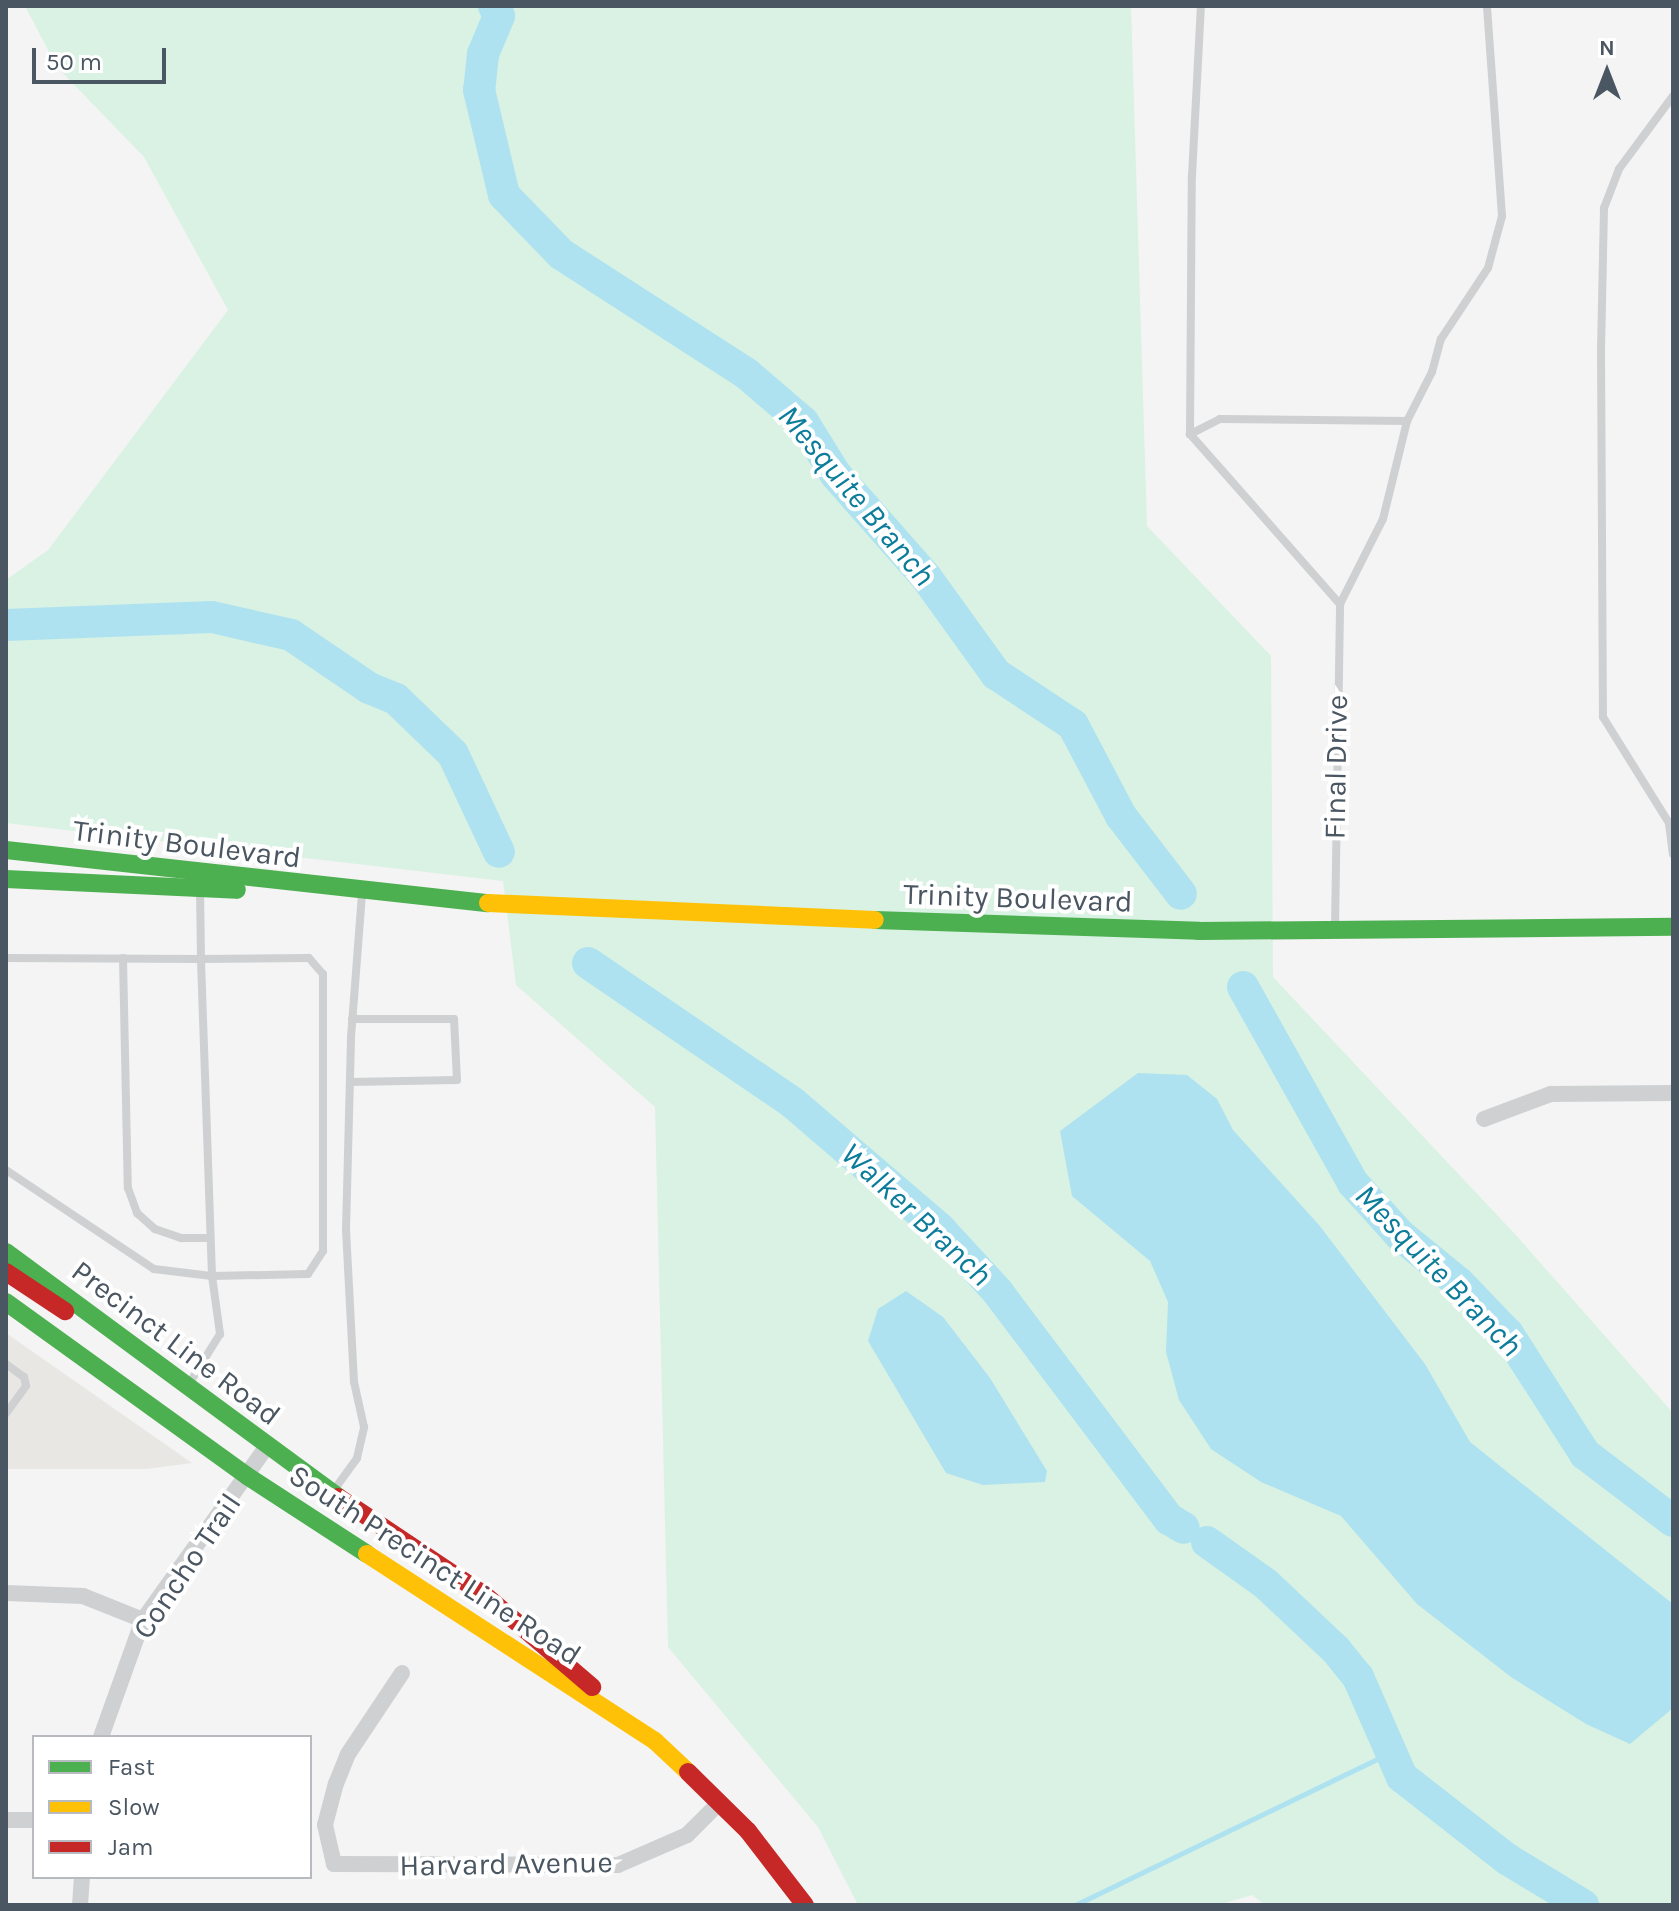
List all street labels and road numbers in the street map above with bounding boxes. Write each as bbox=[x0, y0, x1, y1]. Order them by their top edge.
street label: Final Drive bbox=[1317, 694, 1355, 840]
street label: Trinity Boulevard bbox=[71, 812, 303, 876]
street label: Trinity Boulevard bbox=[903, 876, 1133, 920]
street label: Precinct Line Road bbox=[65, 1253, 287, 1433]
street label: South Precinct Line Road bbox=[282, 1457, 588, 1673]
street label: Concho Trail bbox=[125, 1486, 249, 1646]
street label: Harvard Avenue bbox=[399, 1844, 613, 1884]

